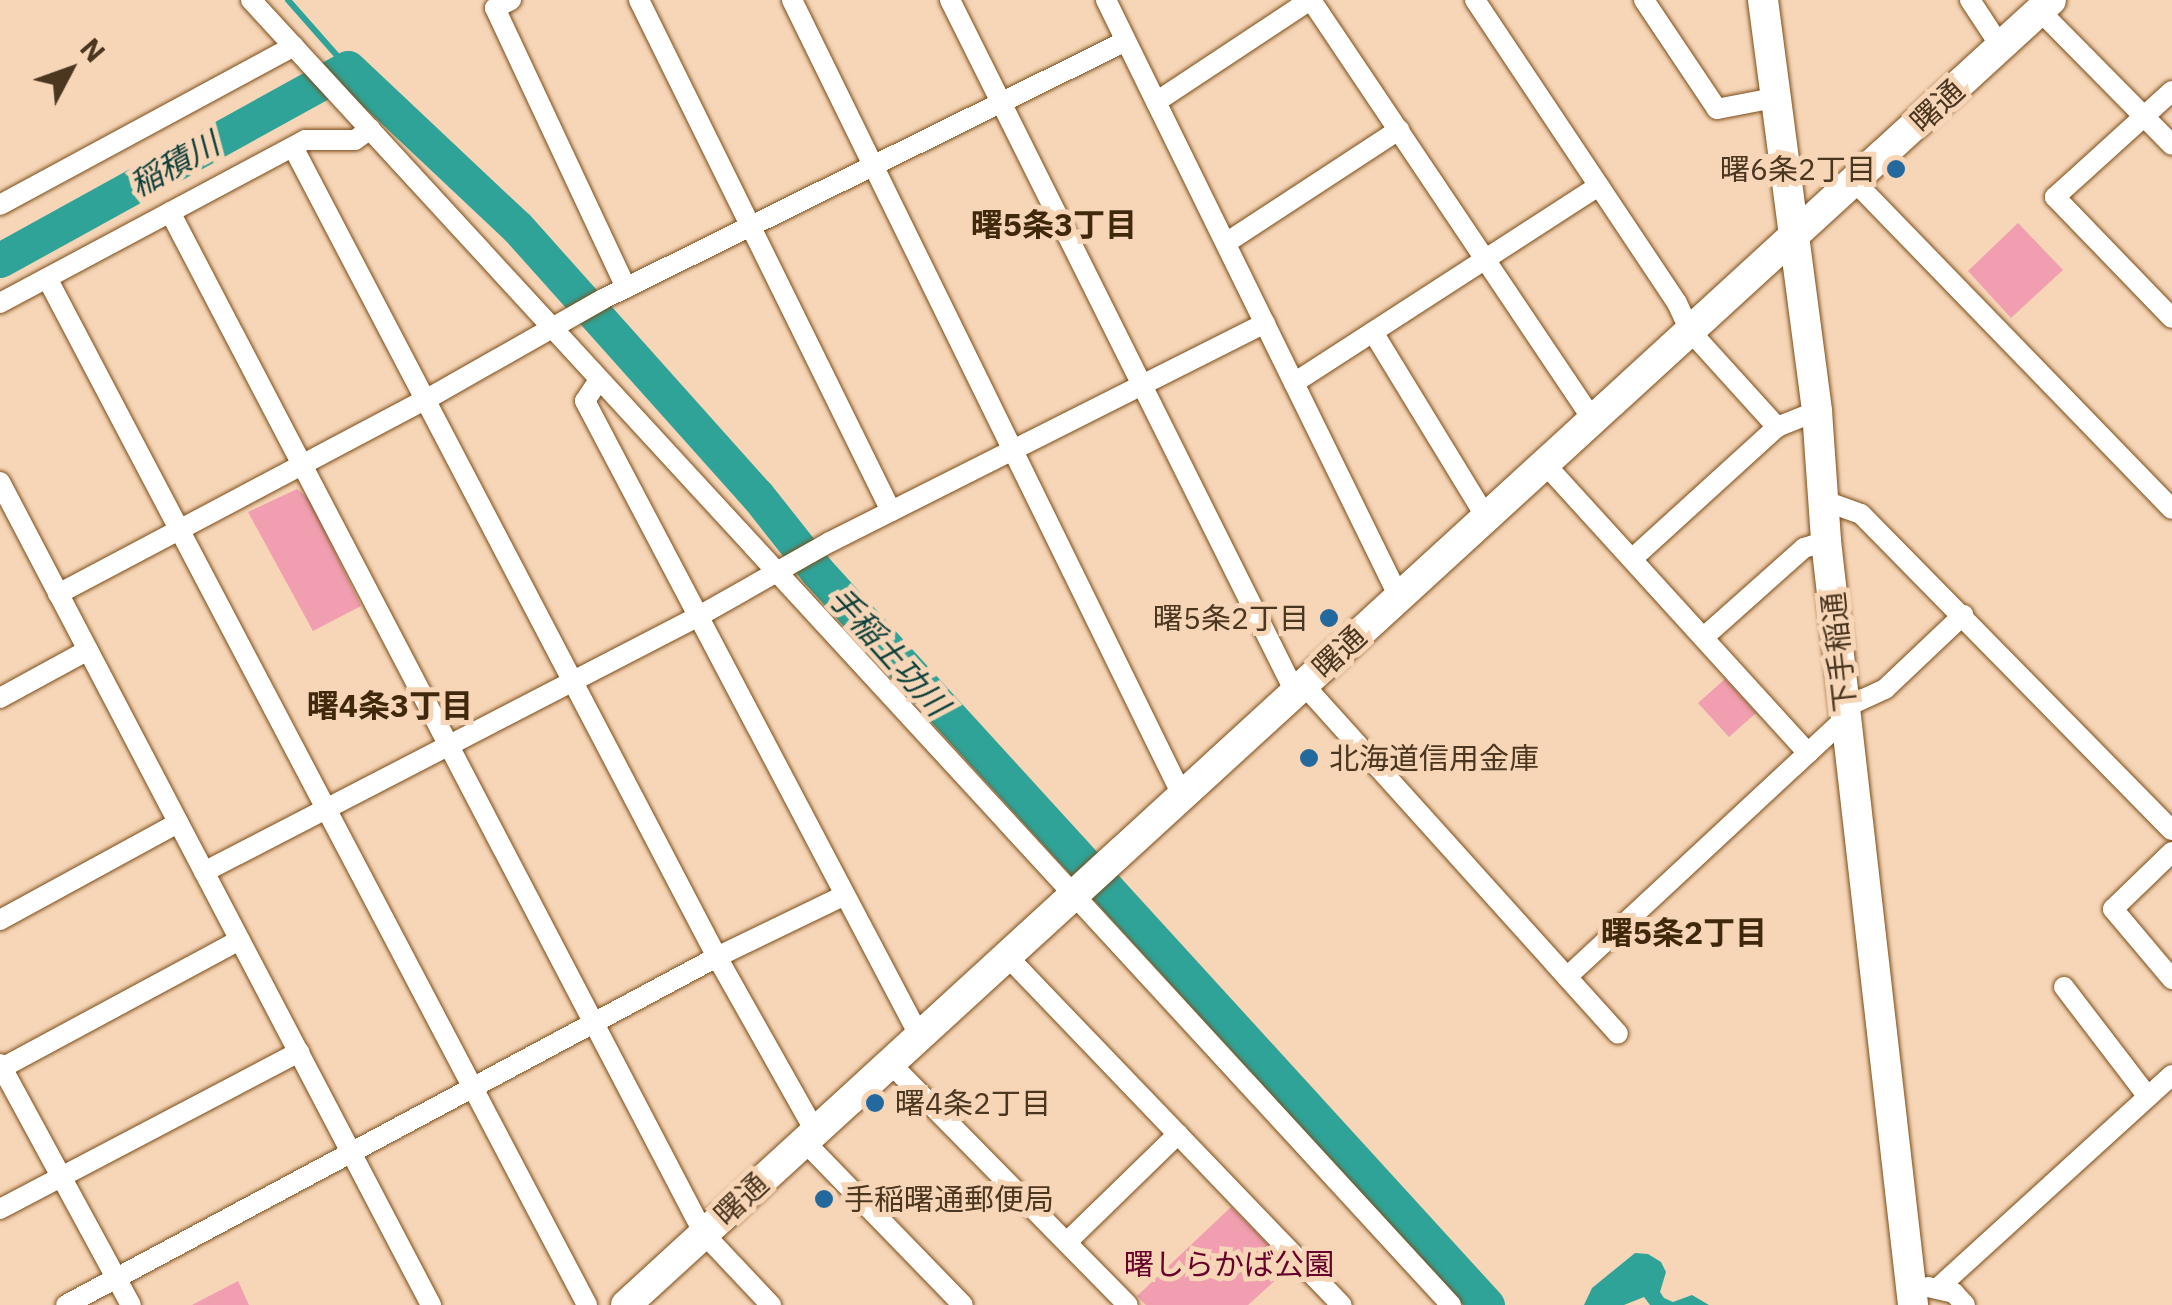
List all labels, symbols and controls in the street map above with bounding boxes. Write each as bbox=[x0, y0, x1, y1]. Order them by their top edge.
north arrow bbox=[20, 20, 120, 120]
text: N bbox=[72, 30, 114, 70]
street label: 曙通 bbox=[1903, 72, 1971, 140]
water label: 稲積川 bbox=[123, 124, 225, 204]
place label: 曙6条2丁目 bbox=[1720, 151, 1876, 187]
marker: 曙6条2丁目 bbox=[1885, 158, 1907, 180]
district label: 曙5条3丁目 bbox=[971, 205, 1137, 243]
water label: 手稲土功川 bbox=[821, 579, 957, 723]
street label: 下手稲通 bbox=[1815, 590, 1863, 714]
place label: 曙5条2丁目 bbox=[1153, 600, 1309, 636]
marker: 曙5条2丁目 bbox=[1318, 607, 1340, 629]
street label: 曙通 bbox=[1305, 618, 1373, 686]
district label: 曙4条3丁目 bbox=[307, 686, 473, 724]
place label: 北海道信用金庫 bbox=[1329, 740, 1539, 776]
marker: 北海道信用金庫 bbox=[1298, 747, 1320, 769]
district label: 曙5条2丁目 bbox=[1601, 913, 1767, 951]
place label: 曙4条2丁目 bbox=[895, 1085, 1051, 1121]
marker: 曙4条2丁目 bbox=[864, 1092, 886, 1114]
street label: 曙通 bbox=[707, 1165, 775, 1233]
place label: 手稲曙通郵便局 bbox=[844, 1181, 1054, 1217]
marker: 手稲曙通郵便局 bbox=[813, 1188, 835, 1210]
park label: 曙しらかば公園 bbox=[1124, 1246, 1334, 1282]

